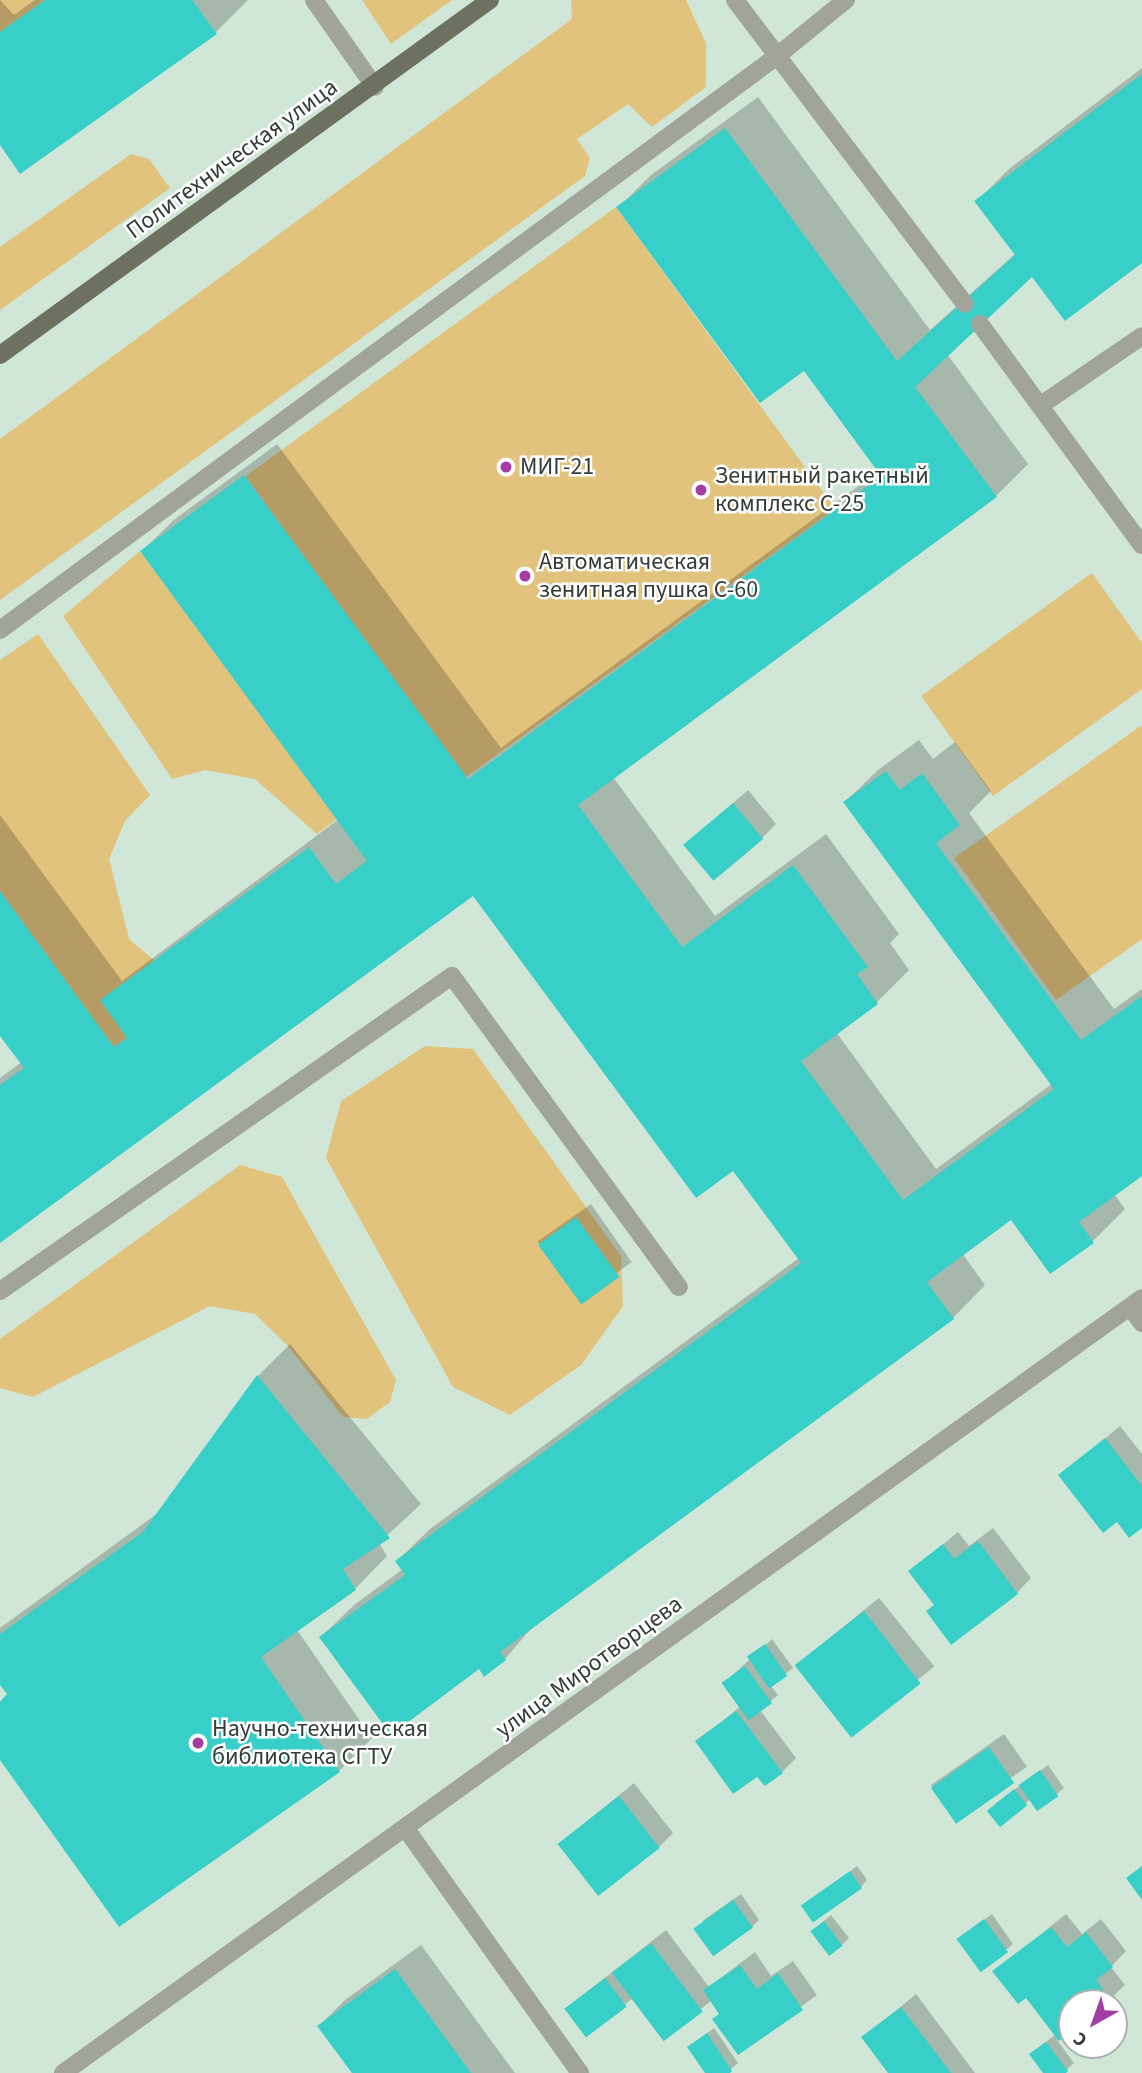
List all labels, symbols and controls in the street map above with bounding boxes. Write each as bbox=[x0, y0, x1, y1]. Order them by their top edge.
street label: Политехническая улица bbox=[121, 73, 343, 245]
place label: МИГ-21 bbox=[520, 453, 594, 481]
marker: МИГ-21 bbox=[498, 459, 514, 475]
place label: Зенитный ракетный комплекс С-25 bbox=[715, 462, 929, 518]
marker: Зенитный ракетный комплекс С-25 bbox=[693, 482, 709, 498]
place label: Автоматическая зенитная пушка С-60 bbox=[539, 548, 758, 604]
marker: Автоматическая зенитная пушка С-60 bbox=[517, 568, 533, 584]
street label: улица Миротворцева bbox=[490, 1590, 688, 1744]
place label: Научно-техническая библиотека СГТУ bbox=[212, 1715, 428, 1771]
marker: Научно-техническая библиотека СГТУ bbox=[190, 1735, 206, 1751]
north arrow bbox=[1058, 1989, 1128, 2059]
text: С bbox=[1068, 2025, 1093, 2053]

